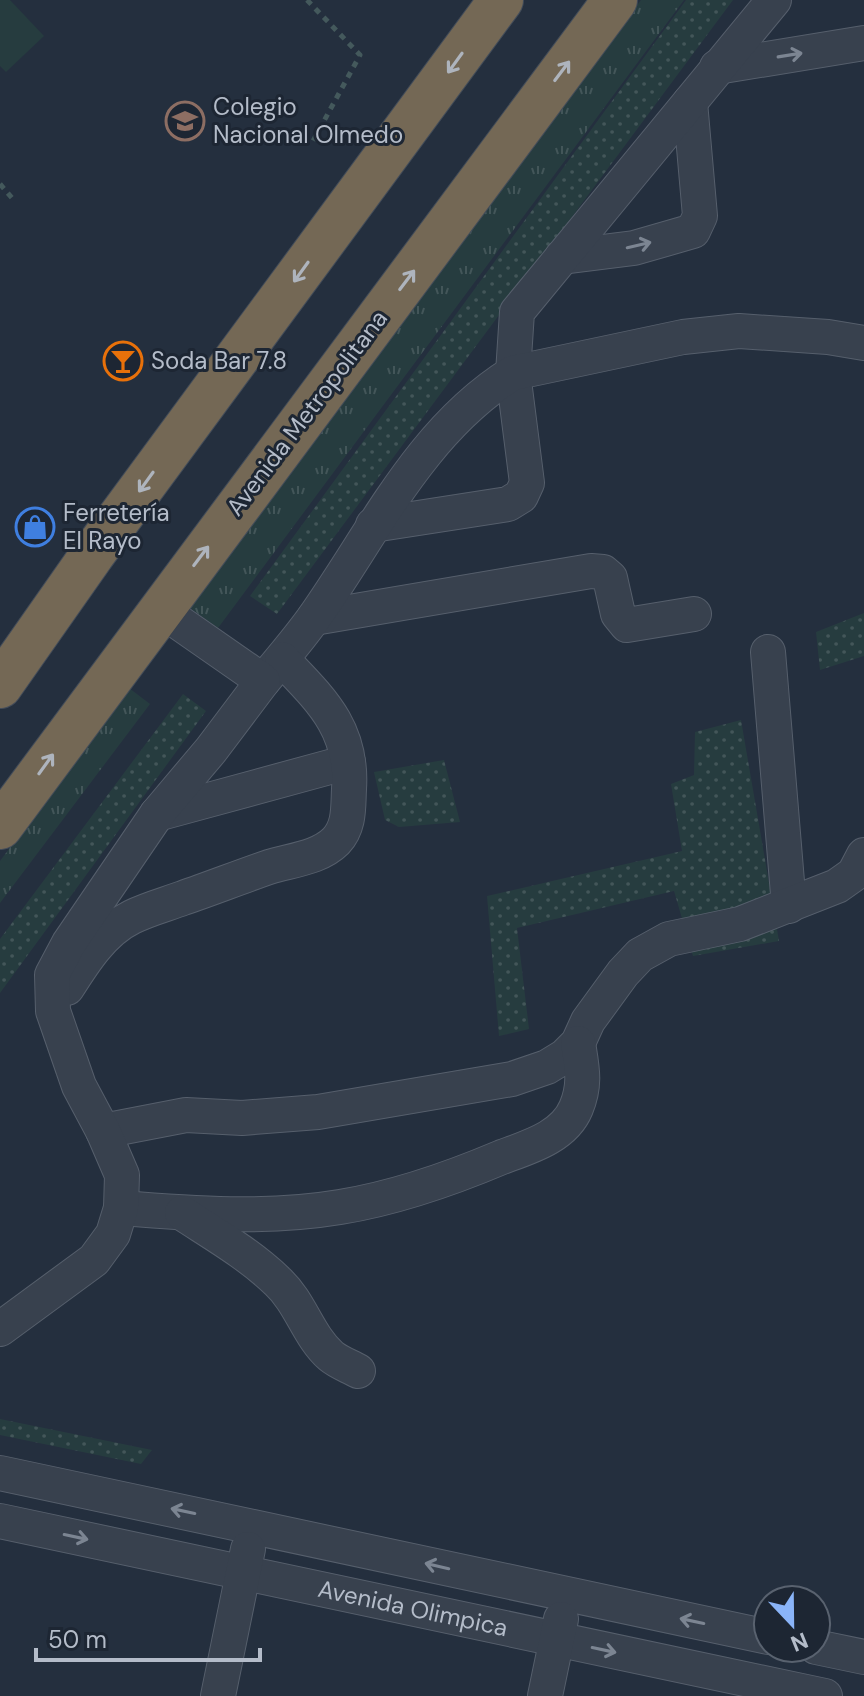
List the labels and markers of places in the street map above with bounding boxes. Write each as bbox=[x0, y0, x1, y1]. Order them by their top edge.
place label: Colegio Nacional Olmedo bbox=[213, 91, 403, 150]
school or university icon: Colegio Nacional Olmedo bbox=[164, 100, 206, 142]
bar icon: Soda Bar 7.8 bbox=[102, 340, 144, 382]
place label: Soda Bar 7.8 bbox=[151, 345, 287, 376]
place label: Ferretería El Rayo bbox=[63, 497, 170, 556]
shop icon: Ferretería El Rayo bbox=[14, 506, 56, 548]

